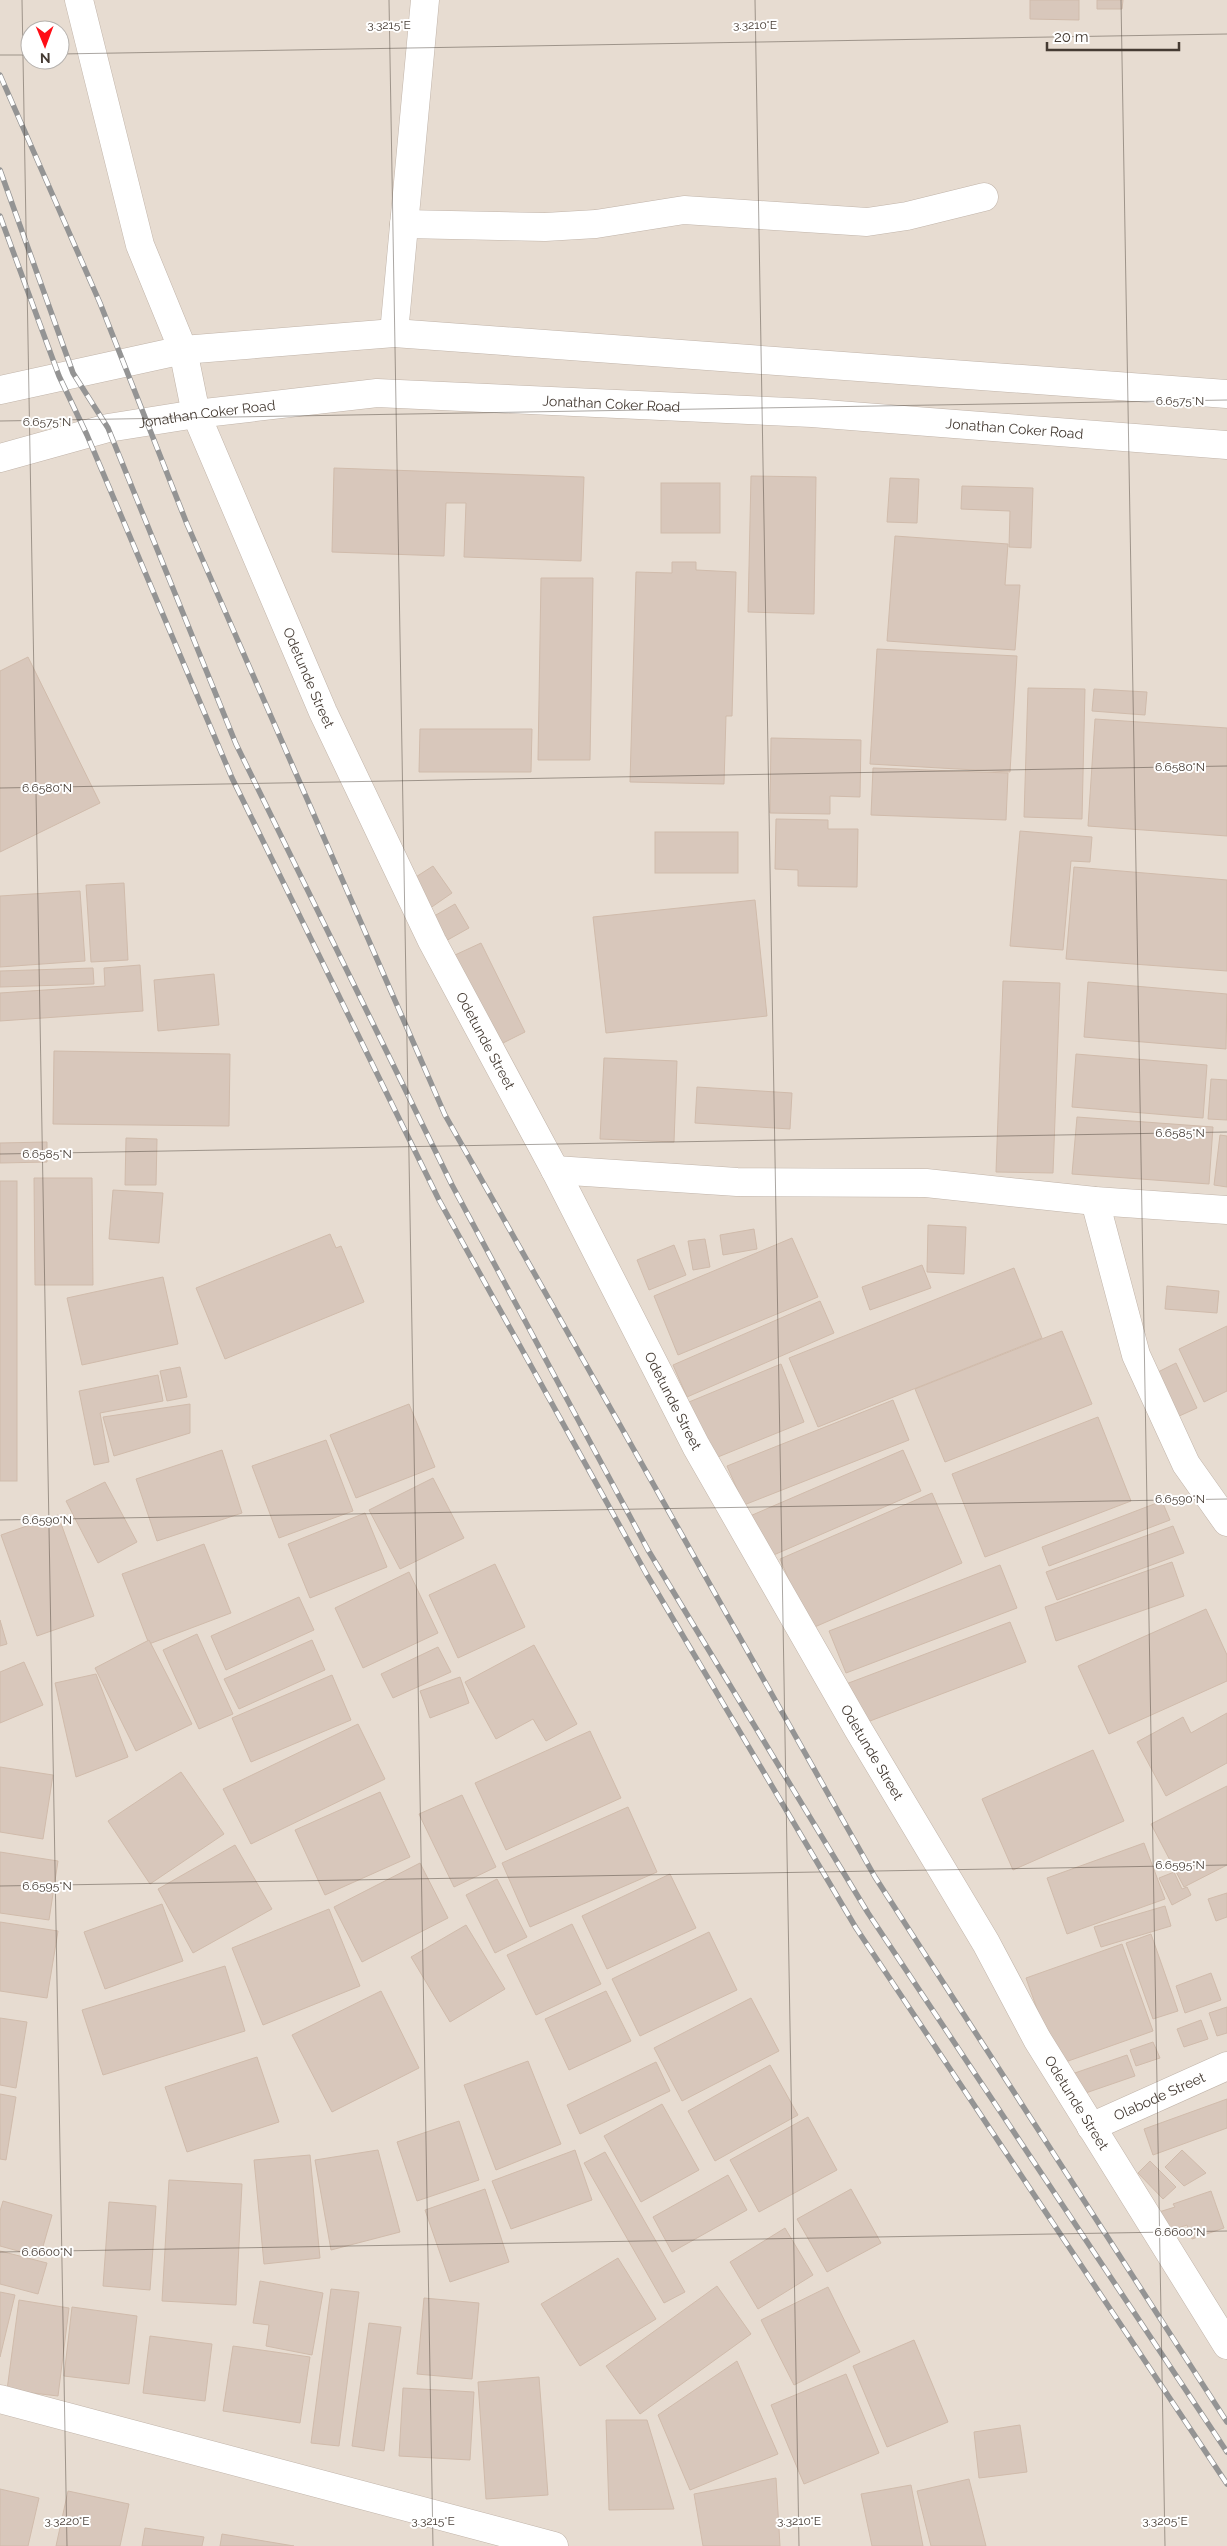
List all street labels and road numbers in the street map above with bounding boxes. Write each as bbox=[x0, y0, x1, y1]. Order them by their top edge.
street label: Jonathan Coker Road bbox=[542, 393, 681, 415]
street label: Jonathan Coker Road bbox=[137, 397, 276, 431]
street label: Jonathan Coker Road bbox=[945, 415, 1084, 442]
street label: Odetunde Street bbox=[280, 625, 338, 731]
street label: Odetunde Street bbox=[453, 989, 518, 1092]
street label: Odetunde Street bbox=[641, 1349, 705, 1453]
street label: Odetunde Street bbox=[838, 1702, 907, 1803]
street label: Odetunde Street bbox=[1041, 2053, 1112, 2153]
street label: Olabode Street bbox=[1111, 2069, 1208, 2124]

